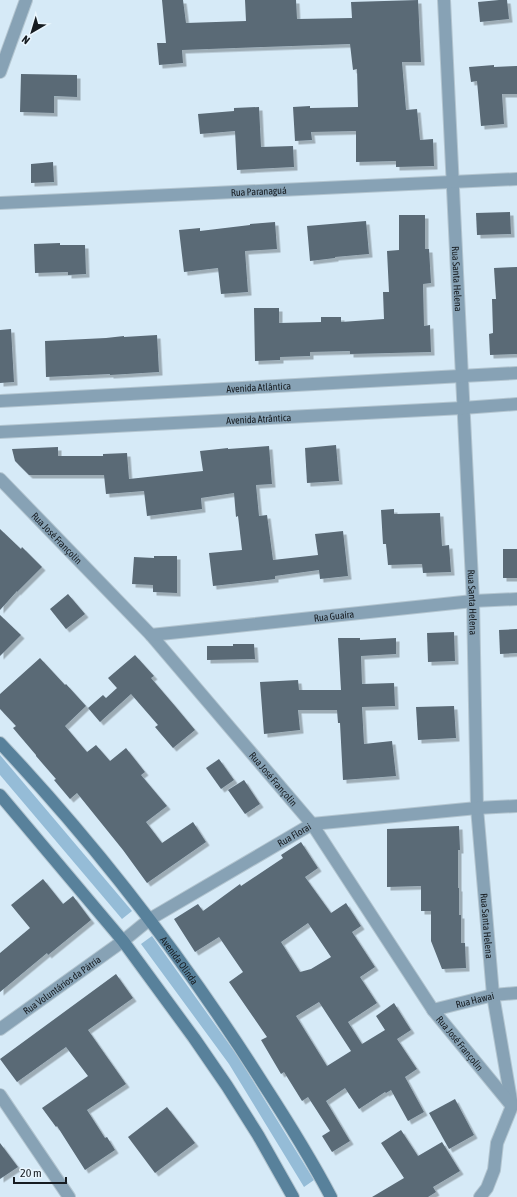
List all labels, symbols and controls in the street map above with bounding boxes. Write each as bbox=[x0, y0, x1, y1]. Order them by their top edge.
north arrow bbox=[12, 12, 52, 52]
text: N bbox=[20, 33, 32, 47]
street label: Rua Paranaguá bbox=[231, 185, 287, 198]
street label: Rua Santa Helena bbox=[450, 246, 464, 312]
street label: Avenida Atlântica bbox=[226, 380, 292, 395]
street label: Avenida Atrântica bbox=[226, 412, 292, 426]
street label: Rua José Françolin bbox=[29, 510, 84, 566]
street label: Rua Santa Helena bbox=[465, 569, 479, 636]
street label: Rua Guaíra bbox=[313, 609, 355, 624]
street label: Rua José Françolin bbox=[247, 750, 299, 809]
street label: Rua Florai bbox=[276, 821, 313, 849]
street label: Rua Santa Helena bbox=[478, 893, 495, 959]
street label: Avenida Olinda bbox=[158, 934, 200, 987]
street label: Rua Voluntários da Pátria bbox=[21, 953, 103, 1017]
street label: Rua Hawai bbox=[454, 990, 495, 1010]
street label: Rua José Françolin bbox=[434, 1014, 486, 1073]
scale bar bbox=[14, 1159, 66, 1185]
text: 20 m bbox=[20, 1166, 42, 1180]

